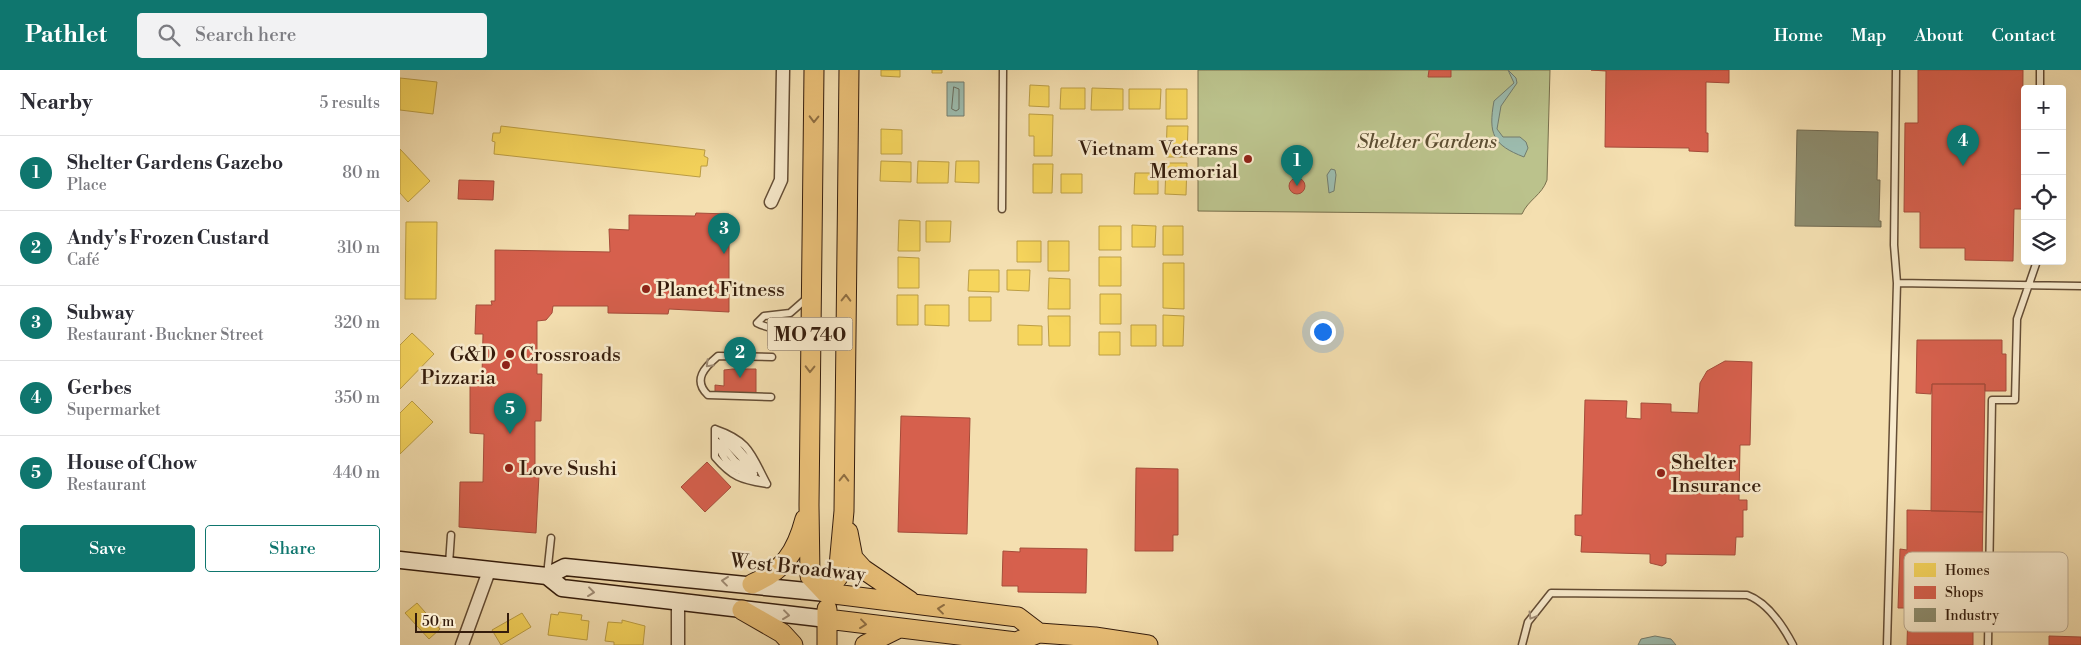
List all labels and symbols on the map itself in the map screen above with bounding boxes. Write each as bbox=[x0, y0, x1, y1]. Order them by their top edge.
one-way arrow bbox=[809, 115, 819, 123]
pin: 4 bbox=[1947, 125, 1979, 166]
park label: Shelter Gardens bbox=[1357, 130, 1498, 155]
place label: Vietnam Veterans Memorial bbox=[1077, 137, 1238, 185]
pin: 1 bbox=[1281, 145, 1313, 186]
marker: Vietnam Veterans Memorial bbox=[1242, 153, 1254, 165]
pin: 3 bbox=[708, 213, 740, 254]
place label: Planet Fitness bbox=[656, 278, 785, 303]
marker: Planet Fitness bbox=[640, 283, 652, 295]
one-way arrow bbox=[841, 294, 851, 302]
road number: MO 740 bbox=[768, 318, 852, 350]
your location bbox=[1310, 319, 1336, 345]
pin: 2 bbox=[724, 337, 756, 378]
place label: G&D Pizzaria bbox=[421, 343, 497, 391]
place label: Crossroads bbox=[520, 343, 621, 368]
marker: Crossroads bbox=[504, 348, 516, 360]
marker: G&D Pizzaria bbox=[500, 359, 512, 371]
one-way arrow bbox=[706, 359, 715, 368]
one-way arrow bbox=[805, 365, 815, 373]
pin: 5 bbox=[494, 393, 526, 434]
place label: Shelter Insurance bbox=[1671, 451, 1761, 499]
place label: Love Sushi bbox=[519, 457, 617, 482]
marker: Love Sushi bbox=[503, 462, 515, 474]
marker: Shelter Insurance bbox=[1655, 467, 1667, 479]
one-way arrow bbox=[839, 474, 849, 482]
street label: West Broadway bbox=[728, 549, 867, 588]
legend bbox=[1904, 552, 2068, 632]
text: Homes bbox=[1945, 562, 1990, 580]
one-way arrow bbox=[721, 576, 729, 587]
text: Shops bbox=[1945, 584, 1983, 602]
one-way arrow bbox=[588, 586, 596, 597]
one-way arrow bbox=[937, 604, 945, 615]
text: Industry bbox=[1945, 607, 1999, 625]
one-way arrow bbox=[783, 609, 791, 620]
scale bar bbox=[415, 610, 509, 633]
one-way arrow bbox=[1529, 611, 1538, 620]
one-way arrow bbox=[859, 618, 867, 629]

